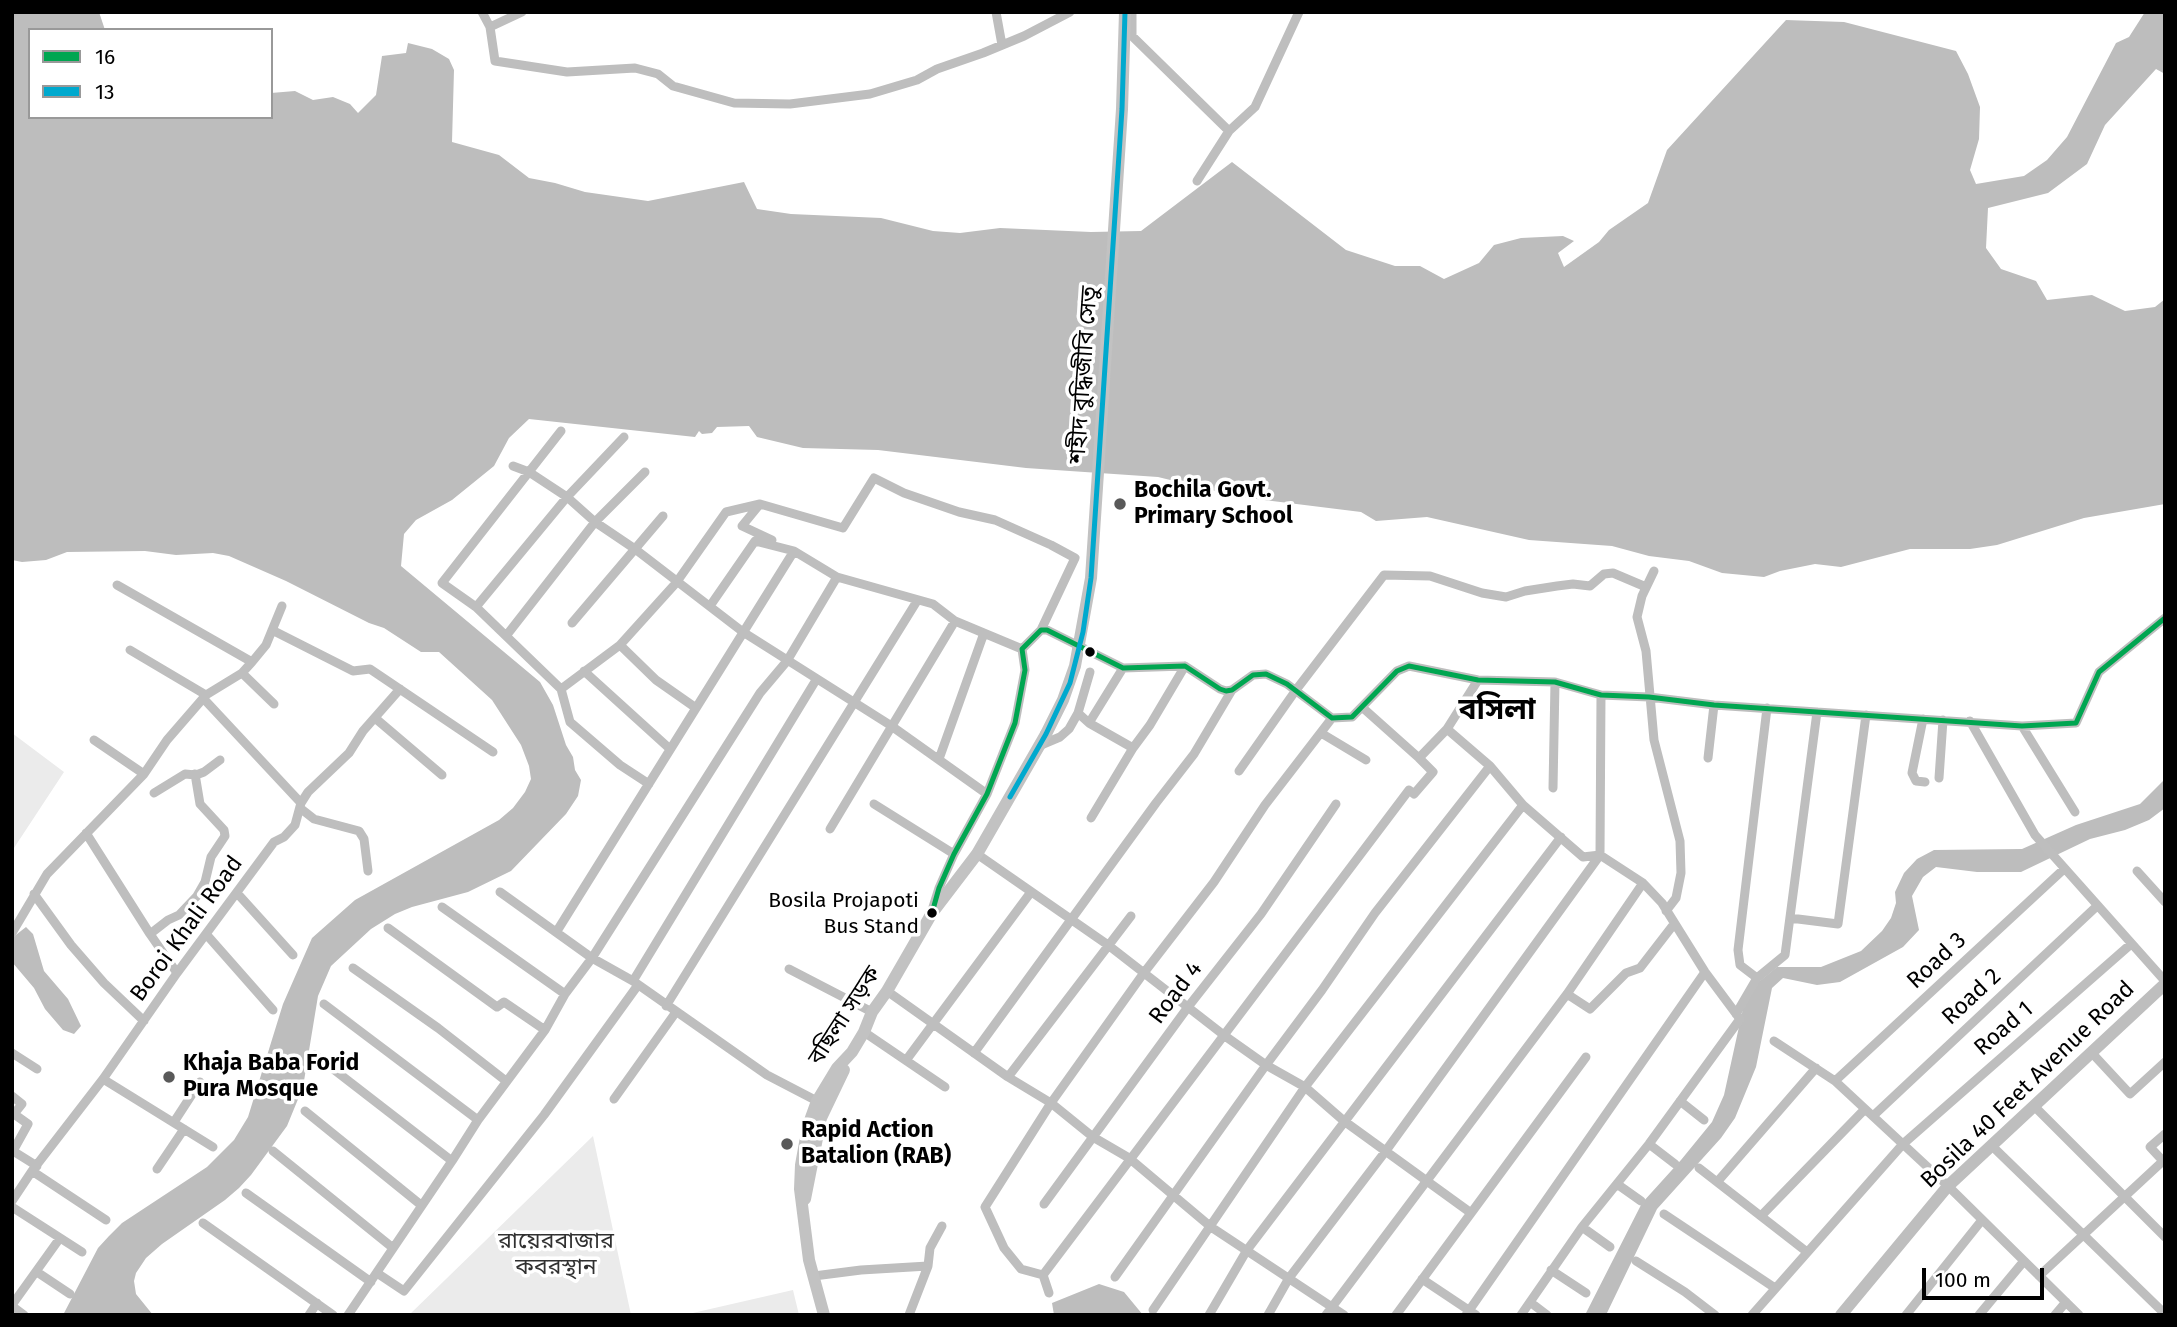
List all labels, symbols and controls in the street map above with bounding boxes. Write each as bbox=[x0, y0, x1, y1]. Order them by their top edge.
legend bbox=[28, 28, 273, 119]
text: 16 bbox=[95, 44, 115, 70]
text: 13 bbox=[95, 79, 115, 105]
street label: শহীদ বুদ্ধিজীবি সেতু bbox=[1064, 285, 1104, 465]
place label: Bochila Govt. Primary School bbox=[1134, 477, 1293, 531]
marker: Bochila Govt. Primary School bbox=[1112, 496, 1128, 512]
unlabelled marker bbox=[1083, 645, 1097, 659]
district label: বসিলা bbox=[1458, 693, 1536, 729]
street label: Boroi Khali Road bbox=[125, 851, 249, 1007]
place label: Bosila Projapoti Bus Stand bbox=[768, 888, 919, 938]
marker: Bosila Projapoti Bus Stand bbox=[925, 906, 939, 920]
street label: Road 3 bbox=[1902, 927, 1972, 995]
street label: Road 4 bbox=[1144, 956, 1208, 1030]
street label: বছিলা সড়ক bbox=[803, 961, 887, 1071]
street label: Road 2 bbox=[1937, 963, 2007, 1031]
street label: Bosila 40 Feet Avenue Road bbox=[1915, 976, 2141, 1194]
street label: Road 1 bbox=[1969, 996, 2039, 1062]
place label: Khaja Baba Forid Pura Mosque bbox=[183, 1050, 359, 1104]
marker: Khaja Baba Forid Pura Mosque bbox=[161, 1069, 177, 1085]
place label: Rapid Action Batalion (RAB) bbox=[801, 1117, 951, 1171]
marker: Rapid Action Batalion (RAB) bbox=[779, 1136, 795, 1152]
park label: রায়েরবাজার কবরস্থান bbox=[498, 1228, 614, 1282]
scale bar bbox=[1925, 1254, 2048, 1298]
text: 100 m bbox=[1935, 1267, 1991, 1293]

